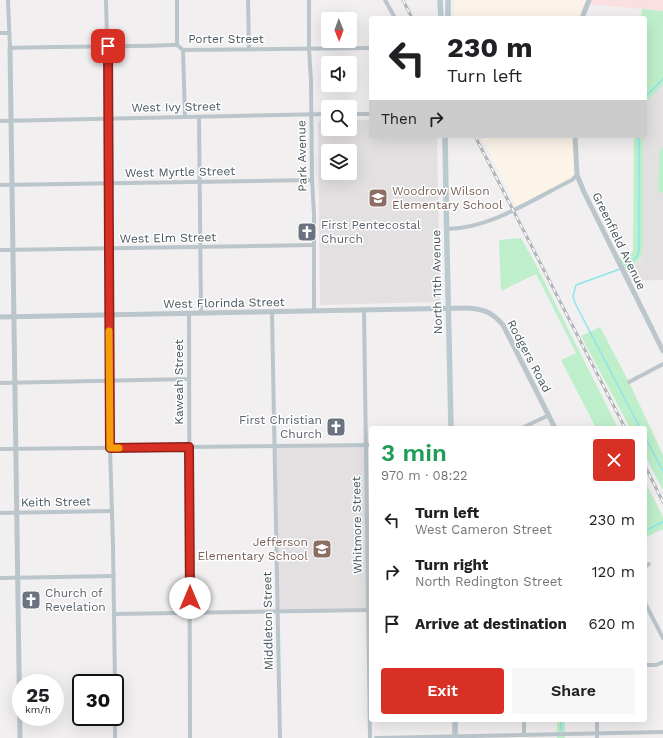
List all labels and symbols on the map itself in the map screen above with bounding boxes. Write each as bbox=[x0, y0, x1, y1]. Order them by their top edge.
north arrow bbox=[321, 12, 357, 48]
pin bbox=[91, 29, 125, 63]
street label: Porter Street bbox=[188, 32, 264, 46]
street label: West Ivy Street bbox=[131, 99, 221, 115]
street label: Park Avenue bbox=[294, 120, 310, 192]
street label: West Myrtle Street bbox=[125, 164, 235, 180]
place label: Woodrow Wilson Elementary School bbox=[392, 184, 503, 212]
school or university icon: Woodrow Wilson Elementary School bbox=[367, 187, 389, 209]
street label: Greenfield Avenue bbox=[589, 190, 649, 292]
place label: First Pentecostal Church bbox=[321, 218, 421, 246]
church icon: First Pentecostal Church bbox=[296, 221, 318, 243]
street label: West Elm Street bbox=[120, 230, 216, 246]
street label: North 11th Avenue bbox=[429, 230, 445, 334]
street label: West Florinda Street bbox=[163, 295, 285, 311]
street label: Rodgers Road bbox=[504, 317, 554, 395]
street label: Kaweah Street bbox=[172, 339, 186, 425]
place label: First Christian Church bbox=[239, 413, 322, 441]
church icon: First Christian Church bbox=[325, 416, 347, 438]
street label: Whitmore Street bbox=[349, 476, 365, 574]
street label: Keith Street bbox=[21, 494, 91, 510]
place label: Jefferson Elementary School bbox=[197, 535, 308, 563]
school or university icon: Jefferson Elementary School bbox=[311, 538, 333, 560]
street label: Middleton Street bbox=[260, 571, 276, 671]
position arrow bbox=[169, 577, 211, 619]
place label: Church of Revelation bbox=[45, 586, 106, 614]
church icon: Church of Revelation bbox=[20, 589, 42, 611]
speed limit sign: 30 bbox=[72, 674, 124, 726]

